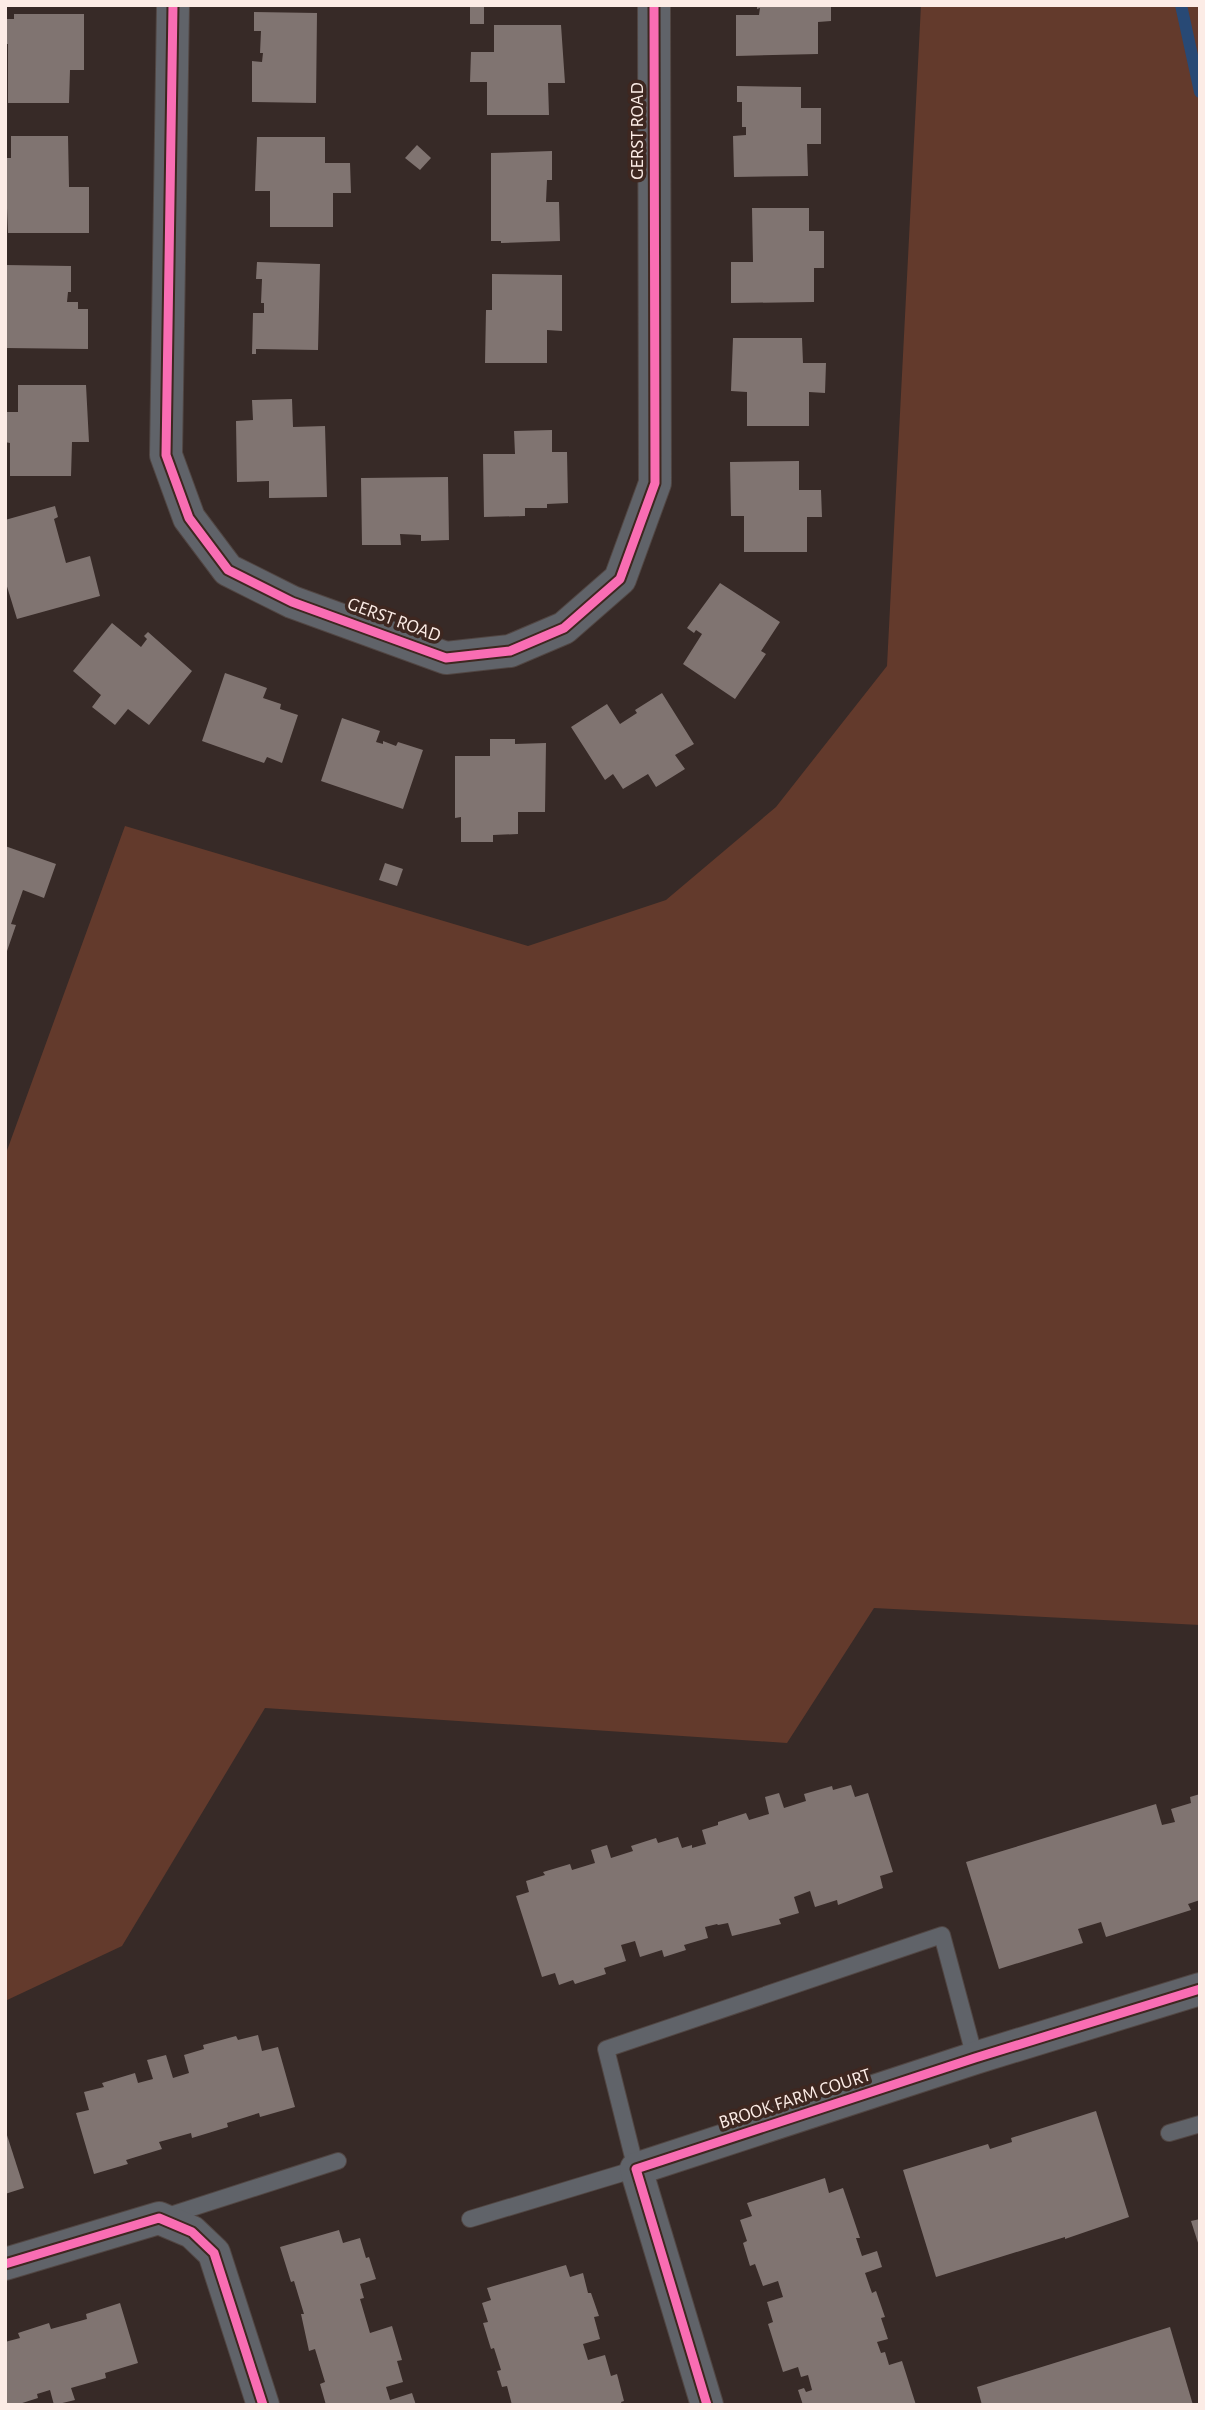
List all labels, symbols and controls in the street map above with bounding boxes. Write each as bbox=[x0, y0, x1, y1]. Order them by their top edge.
street label: GERST ROAD bbox=[628, 82, 647, 180]
street label: GERST ROAD bbox=[345, 594, 443, 646]
street label: BROOK FARM COURT bbox=[717, 2065, 873, 2133]

